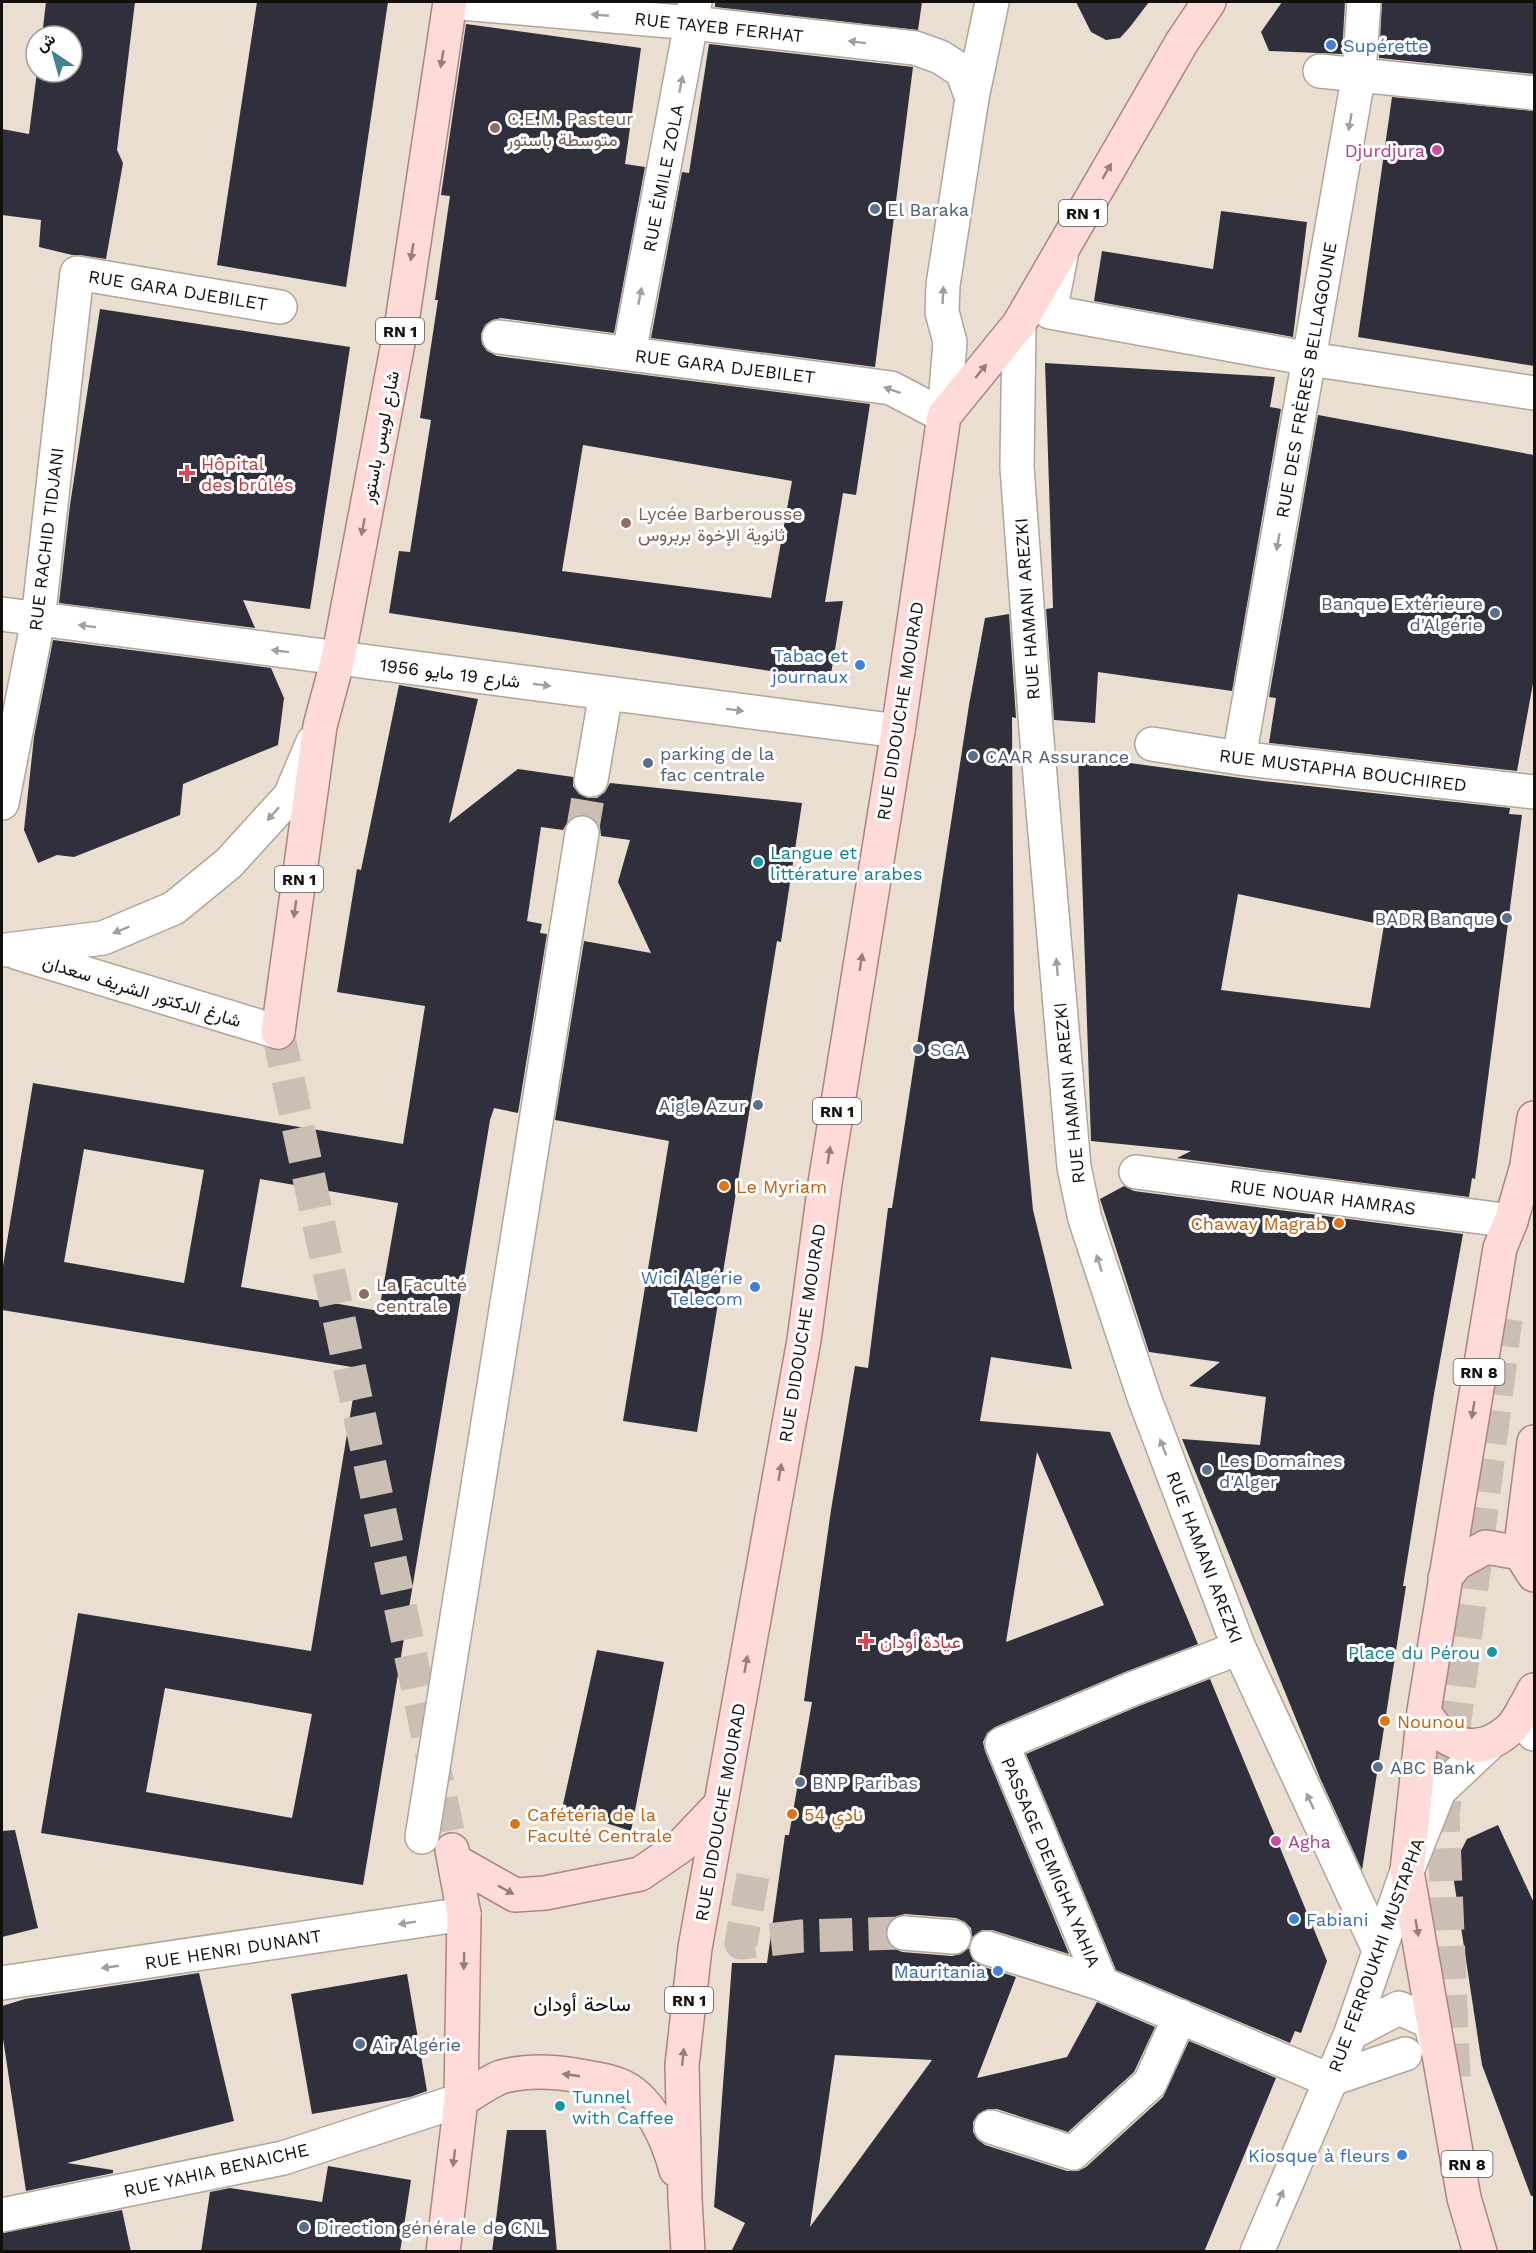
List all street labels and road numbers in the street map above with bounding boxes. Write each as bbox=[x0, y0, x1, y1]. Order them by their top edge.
street label: RUE TAYEB FERHAT bbox=[633, 8, 805, 46]
street label: RUE ÉMILE ZOLA bbox=[638, 102, 688, 254]
road number: RN 1 bbox=[1059, 200, 1107, 226]
street label: RUE DES FRÈRES BELLAGOUNE bbox=[1271, 240, 1341, 520]
street label: RUE GARA DJEBILET bbox=[87, 265, 269, 315]
road number: RN 1 bbox=[376, 318, 424, 344]
street label: RUE GARA DJEBILET bbox=[634, 345, 816, 387]
street label: شارع لويس باستور bbox=[357, 369, 405, 506]
street label: RUE RACHID TIDJANI bbox=[24, 446, 68, 632]
street label: RUE HAMANI AREZKI bbox=[1010, 517, 1044, 701]
street label: RUE DIDOUCHE MOURAD bbox=[872, 600, 928, 822]
street label: شارع 19 مايو 1956 bbox=[378, 654, 521, 694]
street label: RUE MUSTAPHA BOUCHIRED bbox=[1218, 744, 1468, 796]
road number: RN 1 bbox=[275, 866, 323, 892]
street label: شارغ الدكتور الشريف سعدان bbox=[40, 951, 244, 1033]
street label: RUE HAMANI AREZKI bbox=[1049, 1001, 1089, 1185]
road number: RN 1 bbox=[813, 1098, 861, 1124]
street label: RUE NOUAR HAMRAS bbox=[1229, 1175, 1417, 1219]
street label: RUE DIDOUCHE MOURAD bbox=[774, 1222, 830, 1444]
road number: RN 8 bbox=[1454, 1359, 1504, 1385]
street label: RUE HAMANI AREZKI bbox=[1163, 1468, 1247, 1646]
street label: RUE DIDOUCHE MOURAD bbox=[690, 1701, 750, 1923]
street label: PASSAGE DEMIGHA YAHIA bbox=[997, 1754, 1105, 1970]
street label: RUE FERROUKHI MUSTAPHA bbox=[1324, 1835, 1428, 2075]
street label: RUE HENRI DUNANT bbox=[143, 1925, 323, 1973]
road number: RN 1 bbox=[665, 1987, 713, 2013]
street label: RUE YAHIA BENAICHE bbox=[121, 2138, 311, 2202]
road number: RN 8 bbox=[1442, 2151, 1492, 2177]

